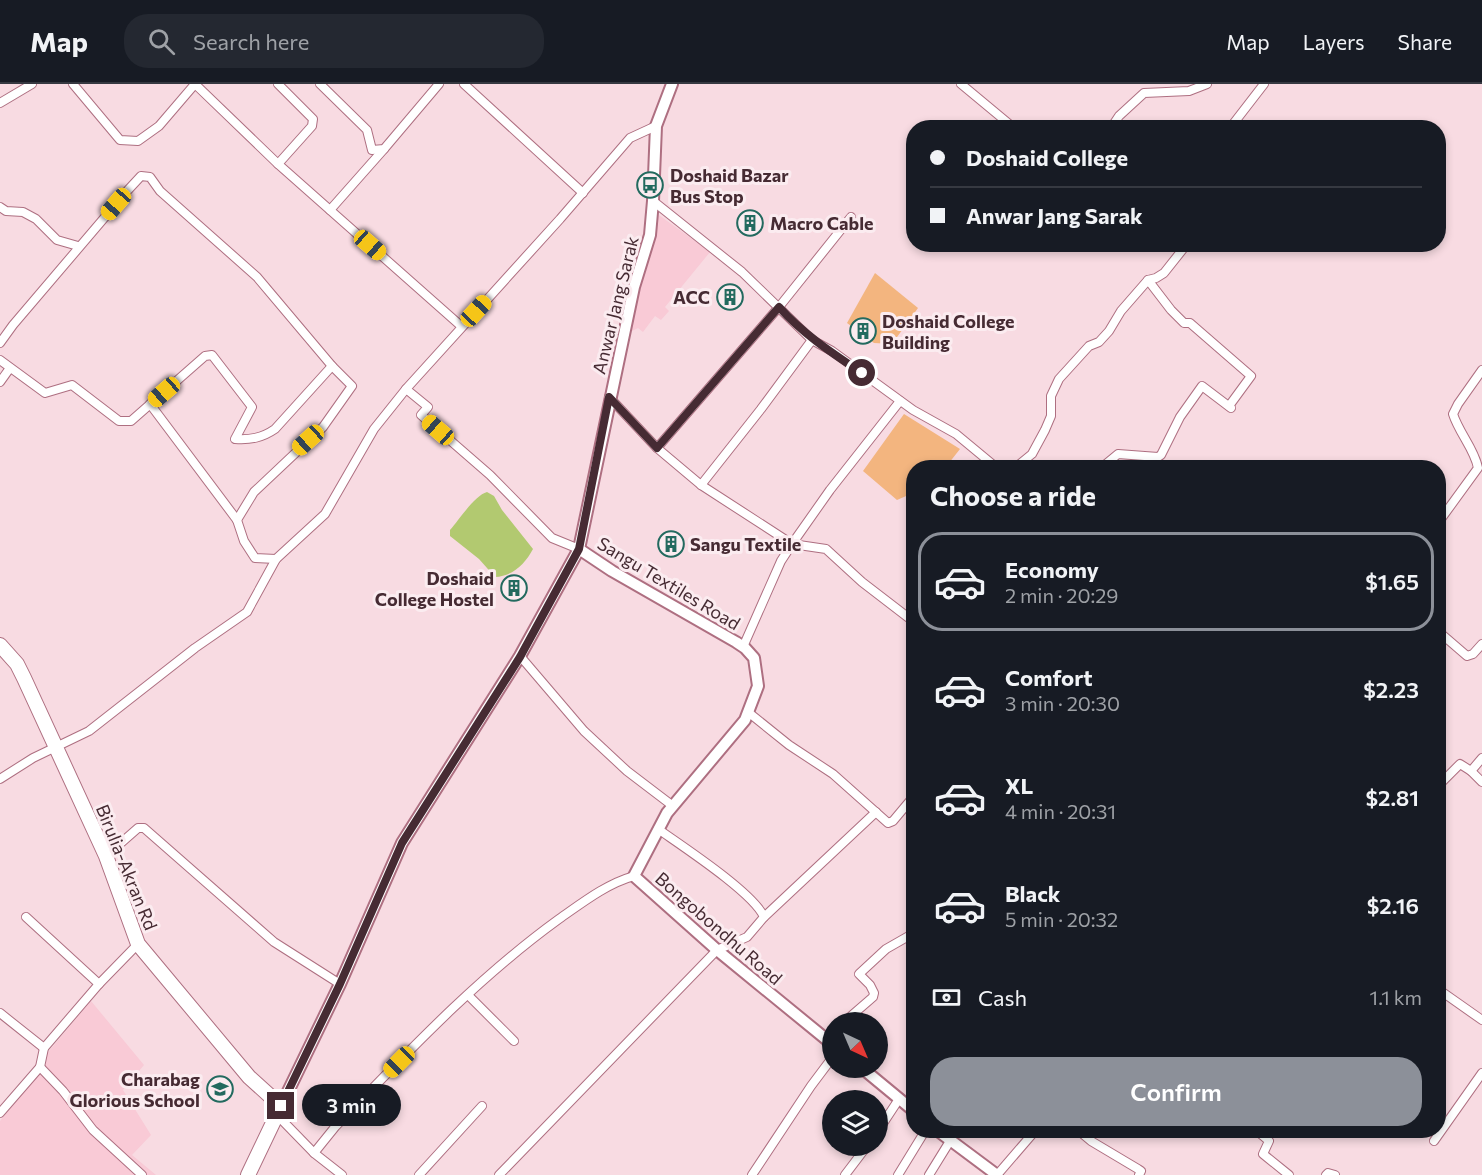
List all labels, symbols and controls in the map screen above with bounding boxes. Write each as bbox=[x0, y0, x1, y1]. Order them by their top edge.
search box bbox=[124, 14, 544, 68]
text: Map bbox=[30, 24, 88, 58]
icon: search bbox=[145, 25, 178, 58]
text: Search here bbox=[193, 28, 309, 55]
text: Map bbox=[1226, 29, 1270, 54]
text: Layers bbox=[1303, 29, 1365, 54]
text: Share bbox=[1398, 29, 1452, 54]
text: Doshaid College bbox=[966, 144, 1128, 171]
place label: Doshaid Bazar Bus Stop bbox=[670, 164, 789, 207]
bus stop icon: Doshaid Bazar Bus Stop bbox=[635, 170, 665, 200]
car bbox=[97, 185, 135, 223]
text: Anwar Jang Sarak bbox=[966, 202, 1143, 229]
building icon: Macro Cable bbox=[735, 208, 765, 238]
place label: Macro Cable bbox=[770, 212, 874, 234]
car bbox=[351, 226, 389, 264]
street label: Anwar Jang Sarak bbox=[587, 234, 643, 376]
building icon: ACC bbox=[715, 282, 745, 312]
place label: ACC bbox=[673, 286, 710, 308]
car bbox=[457, 292, 495, 330]
place label: Doshaid College Building bbox=[882, 310, 1015, 353]
building icon: Doshaid College Building bbox=[848, 316, 878, 346]
route start bbox=[848, 359, 875, 386]
car bbox=[145, 373, 183, 411]
car bbox=[419, 411, 457, 449]
car bbox=[289, 421, 327, 459]
text: Choose a ride bbox=[930, 479, 1096, 512]
building icon: Sangu Textile bbox=[656, 529, 686, 559]
street label: Sangu Textiles Road bbox=[594, 532, 744, 634]
place label: Sangu Textile bbox=[690, 533, 801, 555]
icon: car bbox=[933, 555, 987, 609]
text: Economy bbox=[1005, 556, 1099, 583]
place label: Doshaid College Hostel bbox=[375, 567, 494, 610]
text: $1.65 bbox=[1365, 568, 1419, 595]
building icon: Doshaid College Hostel bbox=[499, 573, 529, 603]
text: 2 min · 20:29 bbox=[1005, 583, 1118, 607]
icon: car bbox=[933, 663, 987, 717]
text: Comfort bbox=[1005, 664, 1093, 691]
text: $2.23 bbox=[1363, 676, 1419, 703]
text: 3 min · 20:30 bbox=[1005, 691, 1120, 715]
icon: car bbox=[933, 771, 987, 825]
text: XL bbox=[1005, 772, 1033, 799]
text: $2.81 bbox=[1365, 784, 1419, 811]
text: 4 min · 20:31 bbox=[1005, 799, 1116, 823]
street label: Birulia-Akran Rd bbox=[92, 801, 162, 933]
street label: Bongobondhu Road bbox=[651, 867, 787, 989]
icon: car bbox=[933, 879, 987, 933]
text: Black bbox=[1005, 880, 1060, 907]
text: $2.16 bbox=[1367, 892, 1419, 919]
text: 5 min · 20:32 bbox=[1005, 907, 1118, 931]
icon: cash bbox=[930, 981, 963, 1014]
text: Cash bbox=[978, 984, 1027, 1011]
text: 1.1 km bbox=[1370, 985, 1422, 1009]
north arrow bbox=[822, 1012, 888, 1078]
map controls bbox=[822, 1012, 888, 1156]
car bbox=[380, 1043, 418, 1081]
button: Confirm bbox=[930, 1057, 1422, 1126]
place label: Charabag Glorious School bbox=[70, 1068, 200, 1111]
school or university icon: Charabag Glorious School bbox=[205, 1074, 235, 1104]
callout: 3 min bbox=[302, 1085, 401, 1127]
button: layers bbox=[822, 1090, 888, 1156]
route end bbox=[267, 1092, 294, 1119]
text: 3 min bbox=[327, 1093, 376, 1117]

